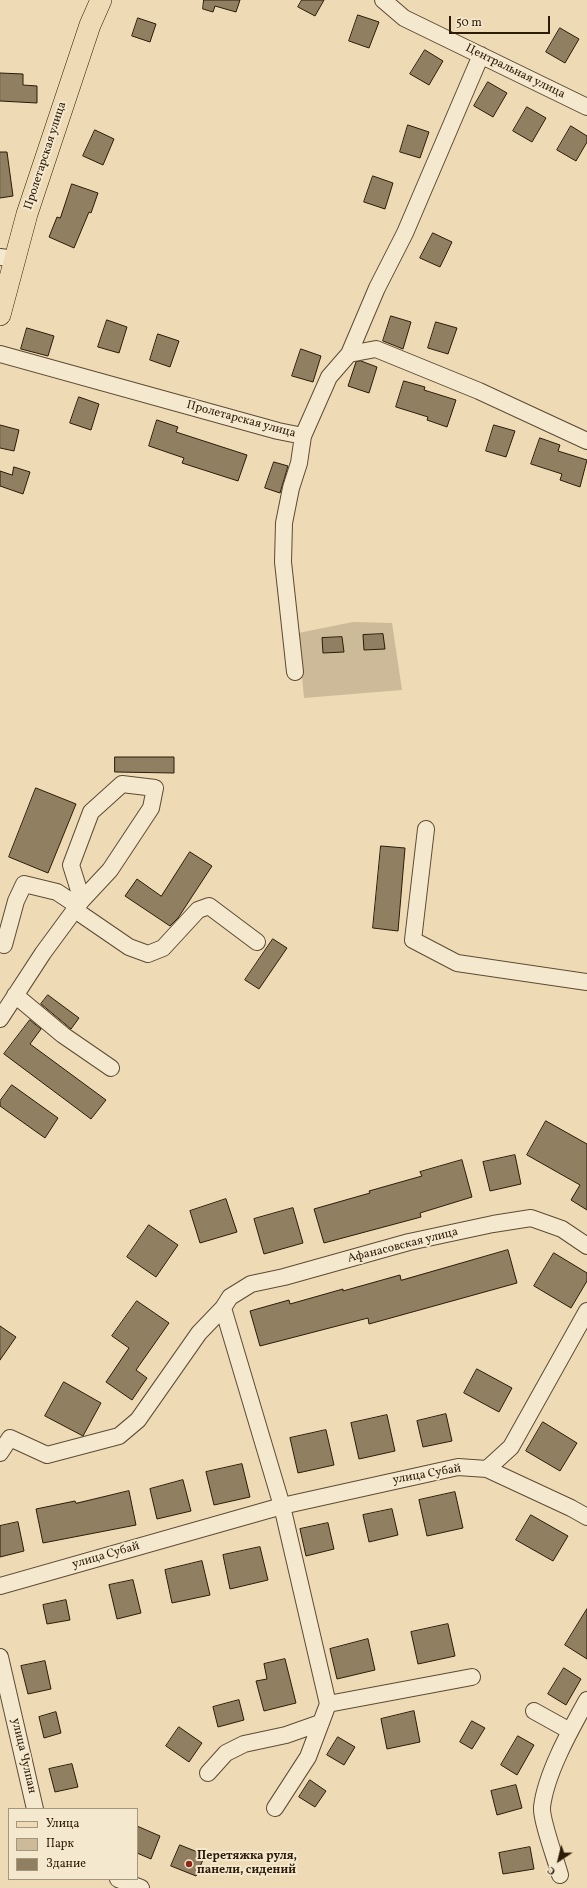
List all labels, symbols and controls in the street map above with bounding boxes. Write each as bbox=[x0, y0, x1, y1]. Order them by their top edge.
scale bar bbox=[451, 8, 552, 34]
text: 50 m bbox=[456, 15, 482, 31]
street label: Центральная улица bbox=[463, 42, 567, 102]
street label: Пролетарская улица bbox=[22, 100, 70, 212]
street label: Пролетарская улица bbox=[185, 398, 297, 442]
street label: Афанасовская улица bbox=[346, 1225, 460, 1267]
street label: улица Субай bbox=[392, 1462, 462, 1488]
street label: улица Субай bbox=[71, 1540, 141, 1572]
street label: улица Чулпан bbox=[7, 1717, 39, 1795]
legend bbox=[8, 1808, 138, 1880]
text: Улица bbox=[46, 1816, 79, 1832]
text: Парк bbox=[46, 1836, 74, 1852]
north arrow bbox=[539, 1840, 579, 1880]
place label: Перетяжка руля, панели, сидений bbox=[197, 1850, 297, 1878]
text: Здание bbox=[46, 1856, 86, 1872]
marker: Перетяжка руля, панели, сидений bbox=[184, 1859, 194, 1869]
text: С bbox=[545, 1862, 559, 1878]

